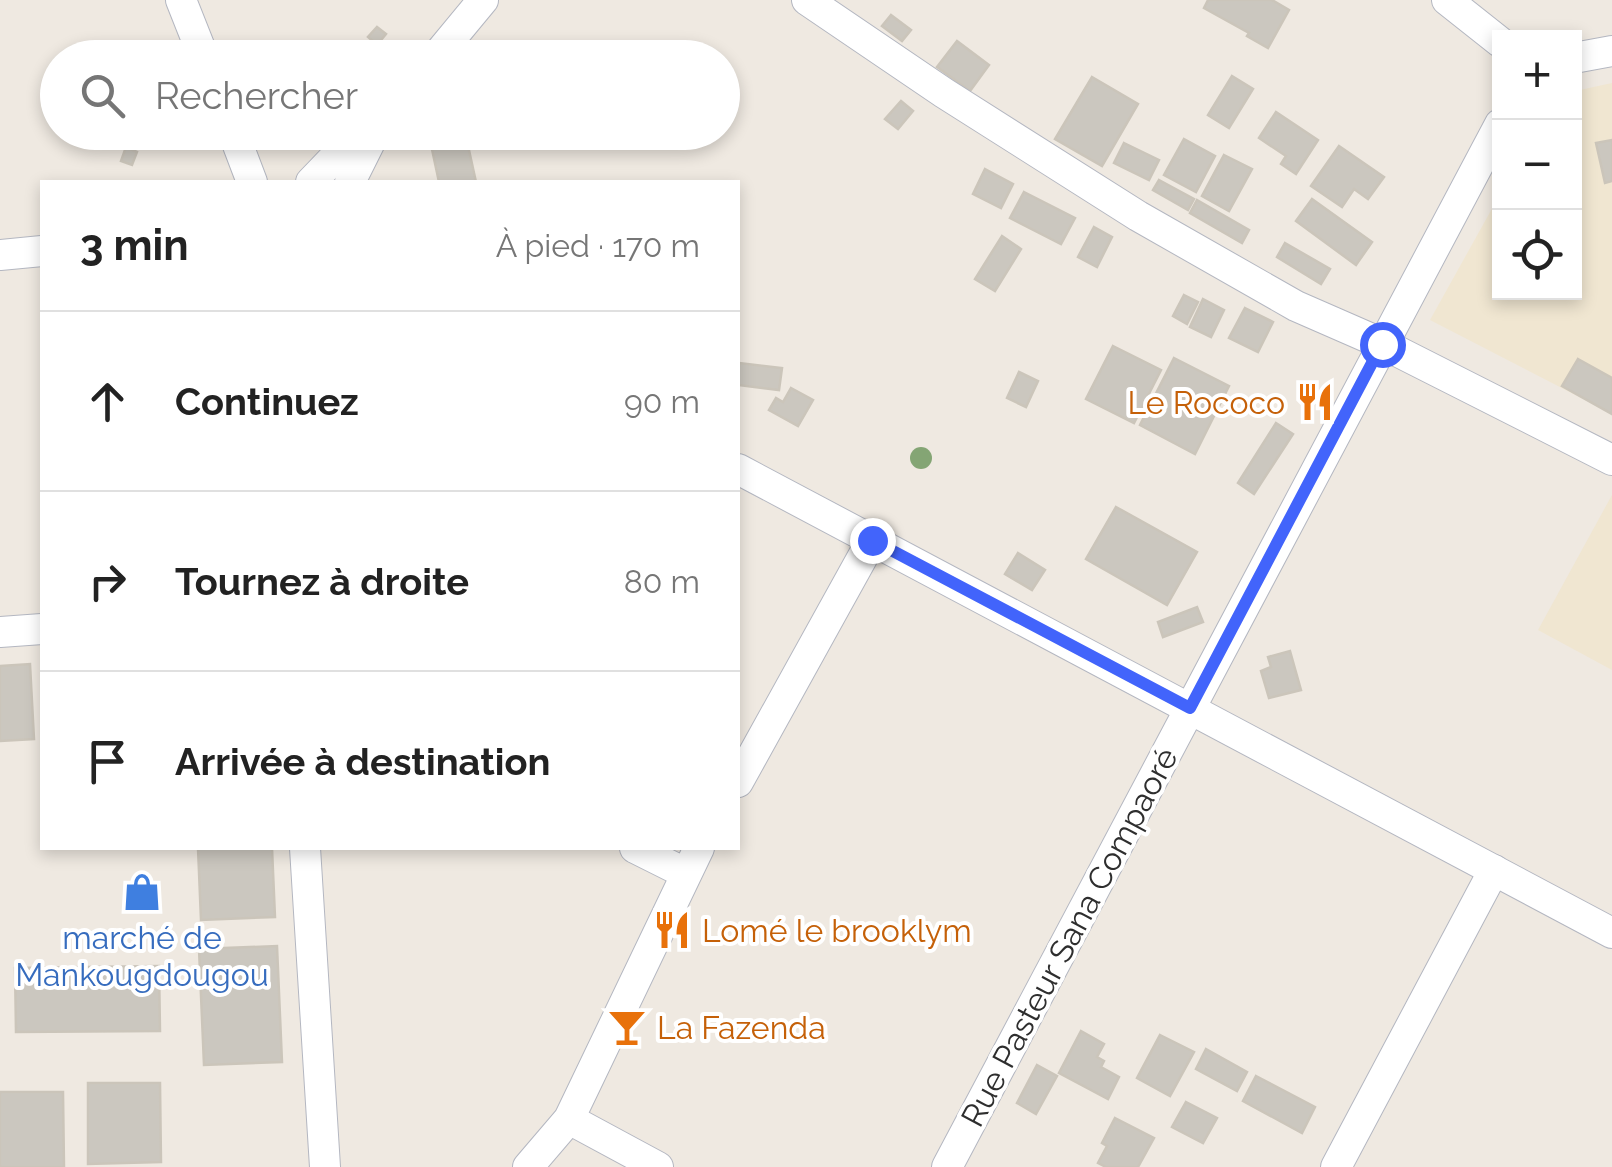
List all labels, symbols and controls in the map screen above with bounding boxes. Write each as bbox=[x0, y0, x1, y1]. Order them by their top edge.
map controls bbox=[1492, 30, 1582, 300]
button: + bbox=[1492, 30, 1582, 120]
search box bbox=[40, 40, 740, 150]
icon: search bbox=[75, 68, 130, 123]
text: Rechercher bbox=[155, 73, 358, 118]
button: − bbox=[1492, 120, 1582, 210]
button: locate bbox=[1492, 210, 1582, 300]
text: 3 min bbox=[80, 221, 189, 270]
text: À pied · 170 m bbox=[496, 227, 700, 264]
route start bbox=[1360, 322, 1406, 368]
icon: ahead bbox=[80, 374, 135, 429]
text: Continuez bbox=[175, 379, 359, 424]
restaurant icon: Le Rococo bbox=[1294, 381, 1336, 423]
text: 90 m bbox=[624, 383, 700, 420]
place label: Le Rococo bbox=[1127, 384, 1285, 421]
route end bbox=[850, 518, 896, 564]
icon: right bbox=[80, 554, 135, 609]
text: Tournez à droite bbox=[175, 559, 469, 604]
text: 80 m bbox=[624, 563, 700, 600]
icon: arrive bbox=[80, 734, 135, 789]
text: Arrivée à destination bbox=[175, 739, 551, 784]
street label: Rue Pasteur Sana Compaoré bbox=[953, 741, 1185, 1133]
shop icon: marché de Mankougdougou bbox=[121, 871, 163, 913]
restaurant icon: Lomé le brooklym bbox=[651, 909, 693, 951]
place label: Lomé le brooklym bbox=[702, 912, 972, 949]
place label: marché de Mankougdougou bbox=[15, 919, 269, 993]
bar icon: La Fazenda bbox=[606, 1006, 648, 1048]
place label: La Fazenda bbox=[657, 1009, 826, 1046]

